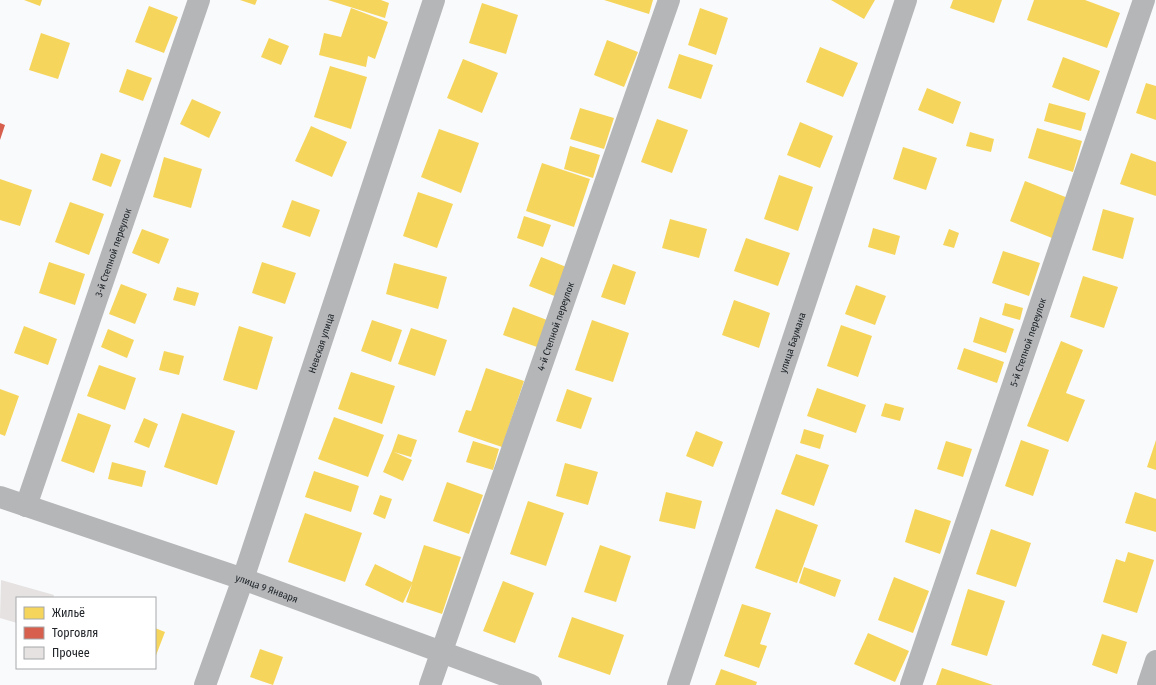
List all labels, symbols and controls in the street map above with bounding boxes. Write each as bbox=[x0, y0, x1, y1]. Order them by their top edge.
street label: 3-й Степной переулок bbox=[93, 207, 134, 299]
street label: 4-й Степной переулок bbox=[535, 280, 577, 373]
street label: 5-й Степной переулок bbox=[1008, 296, 1049, 389]
street label: улица Баумана bbox=[777, 311, 809, 375]
street label: Невская улица bbox=[306, 312, 337, 375]
street label: улица 9 Января bbox=[234, 572, 299, 606]
legend bbox=[16, 597, 156, 669]
text: Жильё bbox=[52, 606, 85, 620]
text: Торговля bbox=[52, 626, 98, 640]
text: Прочее bbox=[52, 646, 90, 660]

